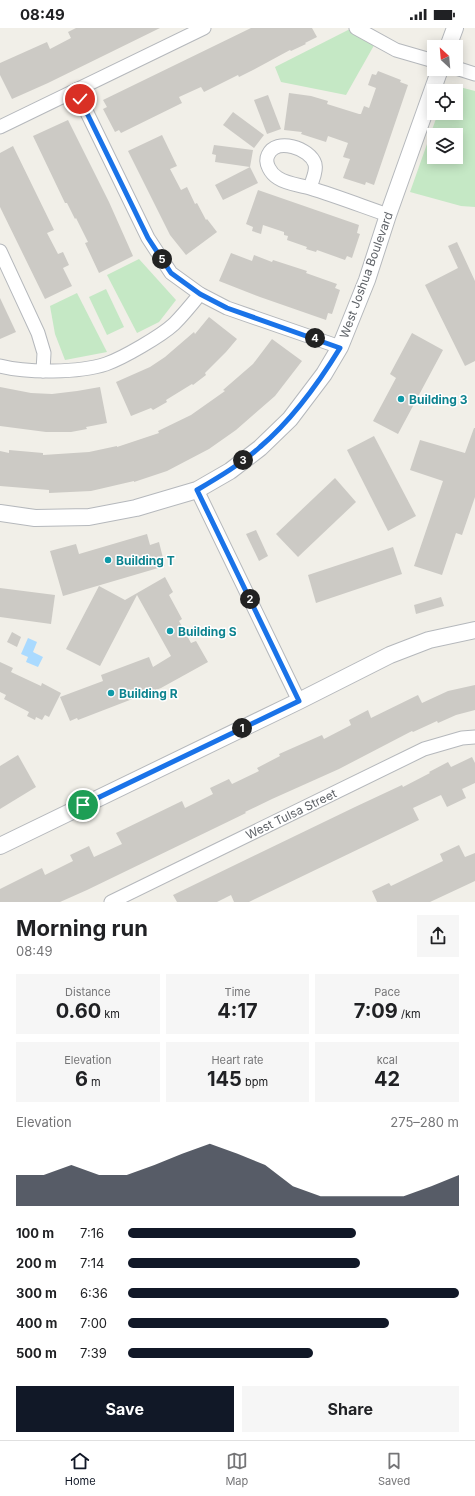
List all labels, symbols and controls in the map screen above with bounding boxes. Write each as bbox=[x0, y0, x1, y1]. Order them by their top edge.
text: 08:49 bbox=[20, 5, 65, 24]
north arrow bbox=[427, 40, 463, 76]
map controls bbox=[427, 40, 463, 164]
pin bbox=[63, 82, 97, 116]
button: locate bbox=[427, 84, 463, 120]
icon: check bbox=[69, 88, 91, 110]
button: layers bbox=[427, 128, 463, 164]
street label: West Joshua Boulevard bbox=[336, 210, 396, 340]
pin: 5 bbox=[152, 249, 172, 269]
text: 5 bbox=[158, 252, 166, 266]
pin: 4 bbox=[305, 328, 325, 348]
text: 4 bbox=[311, 331, 319, 345]
place label: Building 3 bbox=[409, 392, 468, 407]
marker: Building 3 bbox=[396, 394, 406, 404]
pin: 3 bbox=[233, 450, 253, 470]
text: 3 bbox=[239, 453, 247, 467]
place label: Building T bbox=[116, 553, 175, 568]
marker: Building T bbox=[103, 555, 113, 565]
pin: 2 bbox=[240, 589, 260, 609]
text: 2 bbox=[247, 592, 253, 606]
place label: Building S bbox=[178, 624, 237, 639]
marker: Building S bbox=[165, 626, 175, 636]
place label: Building R bbox=[119, 686, 178, 701]
marker: Building R bbox=[106, 688, 116, 698]
pin: 1 bbox=[232, 718, 252, 738]
text: 1 bbox=[240, 721, 244, 735]
street label: West Tulsa Street bbox=[243, 786, 339, 842]
pin bbox=[66, 788, 100, 822]
icon: arrive bbox=[72, 794, 94, 816]
text: Morning run bbox=[16, 915, 148, 941]
button: share bbox=[417, 915, 459, 957]
text: 08:49 bbox=[16, 943, 52, 959]
text: Distance bbox=[65, 985, 111, 999]
text: Time bbox=[225, 985, 250, 999]
text: Pace bbox=[374, 985, 400, 999]
text: 0.60 bbox=[56, 999, 101, 1023]
text: 4:17 bbox=[217, 999, 258, 1023]
text: 7:09 bbox=[354, 999, 398, 1023]
text: km bbox=[101, 1007, 120, 1021]
text: /km bbox=[398, 1007, 421, 1021]
text: Elevation bbox=[64, 1053, 111, 1067]
text: Heart rate bbox=[211, 1053, 264, 1067]
text: kcal bbox=[377, 1053, 398, 1067]
text: 6 bbox=[75, 1067, 88, 1091]
text: 145 bbox=[207, 1067, 242, 1091]
text: 42 bbox=[374, 1067, 400, 1091]
text: m bbox=[88, 1075, 101, 1089]
text: bpm bbox=[242, 1075, 268, 1089]
text: Elevation bbox=[16, 1114, 72, 1130]
text: 275–280 m bbox=[390, 1114, 459, 1130]
text: 100 m bbox=[16, 1225, 54, 1241]
text: 7:16 bbox=[80, 1225, 104, 1241]
text: 200 m bbox=[16, 1255, 57, 1271]
text: 7:14 bbox=[80, 1255, 104, 1271]
text: 300 m bbox=[16, 1285, 57, 1301]
text: 6:36 bbox=[80, 1285, 108, 1301]
text: 400 m bbox=[16, 1315, 57, 1331]
text: 7:00 bbox=[80, 1315, 107, 1331]
text: 500 m bbox=[16, 1345, 57, 1361]
text: 7:39 bbox=[80, 1345, 107, 1361]
button: Save bbox=[16, 1386, 234, 1432]
button: Share bbox=[242, 1386, 459, 1432]
tab: Home bbox=[65, 1450, 96, 1488]
tab: Map bbox=[225, 1450, 248, 1488]
tab: Saved bbox=[378, 1450, 410, 1488]

